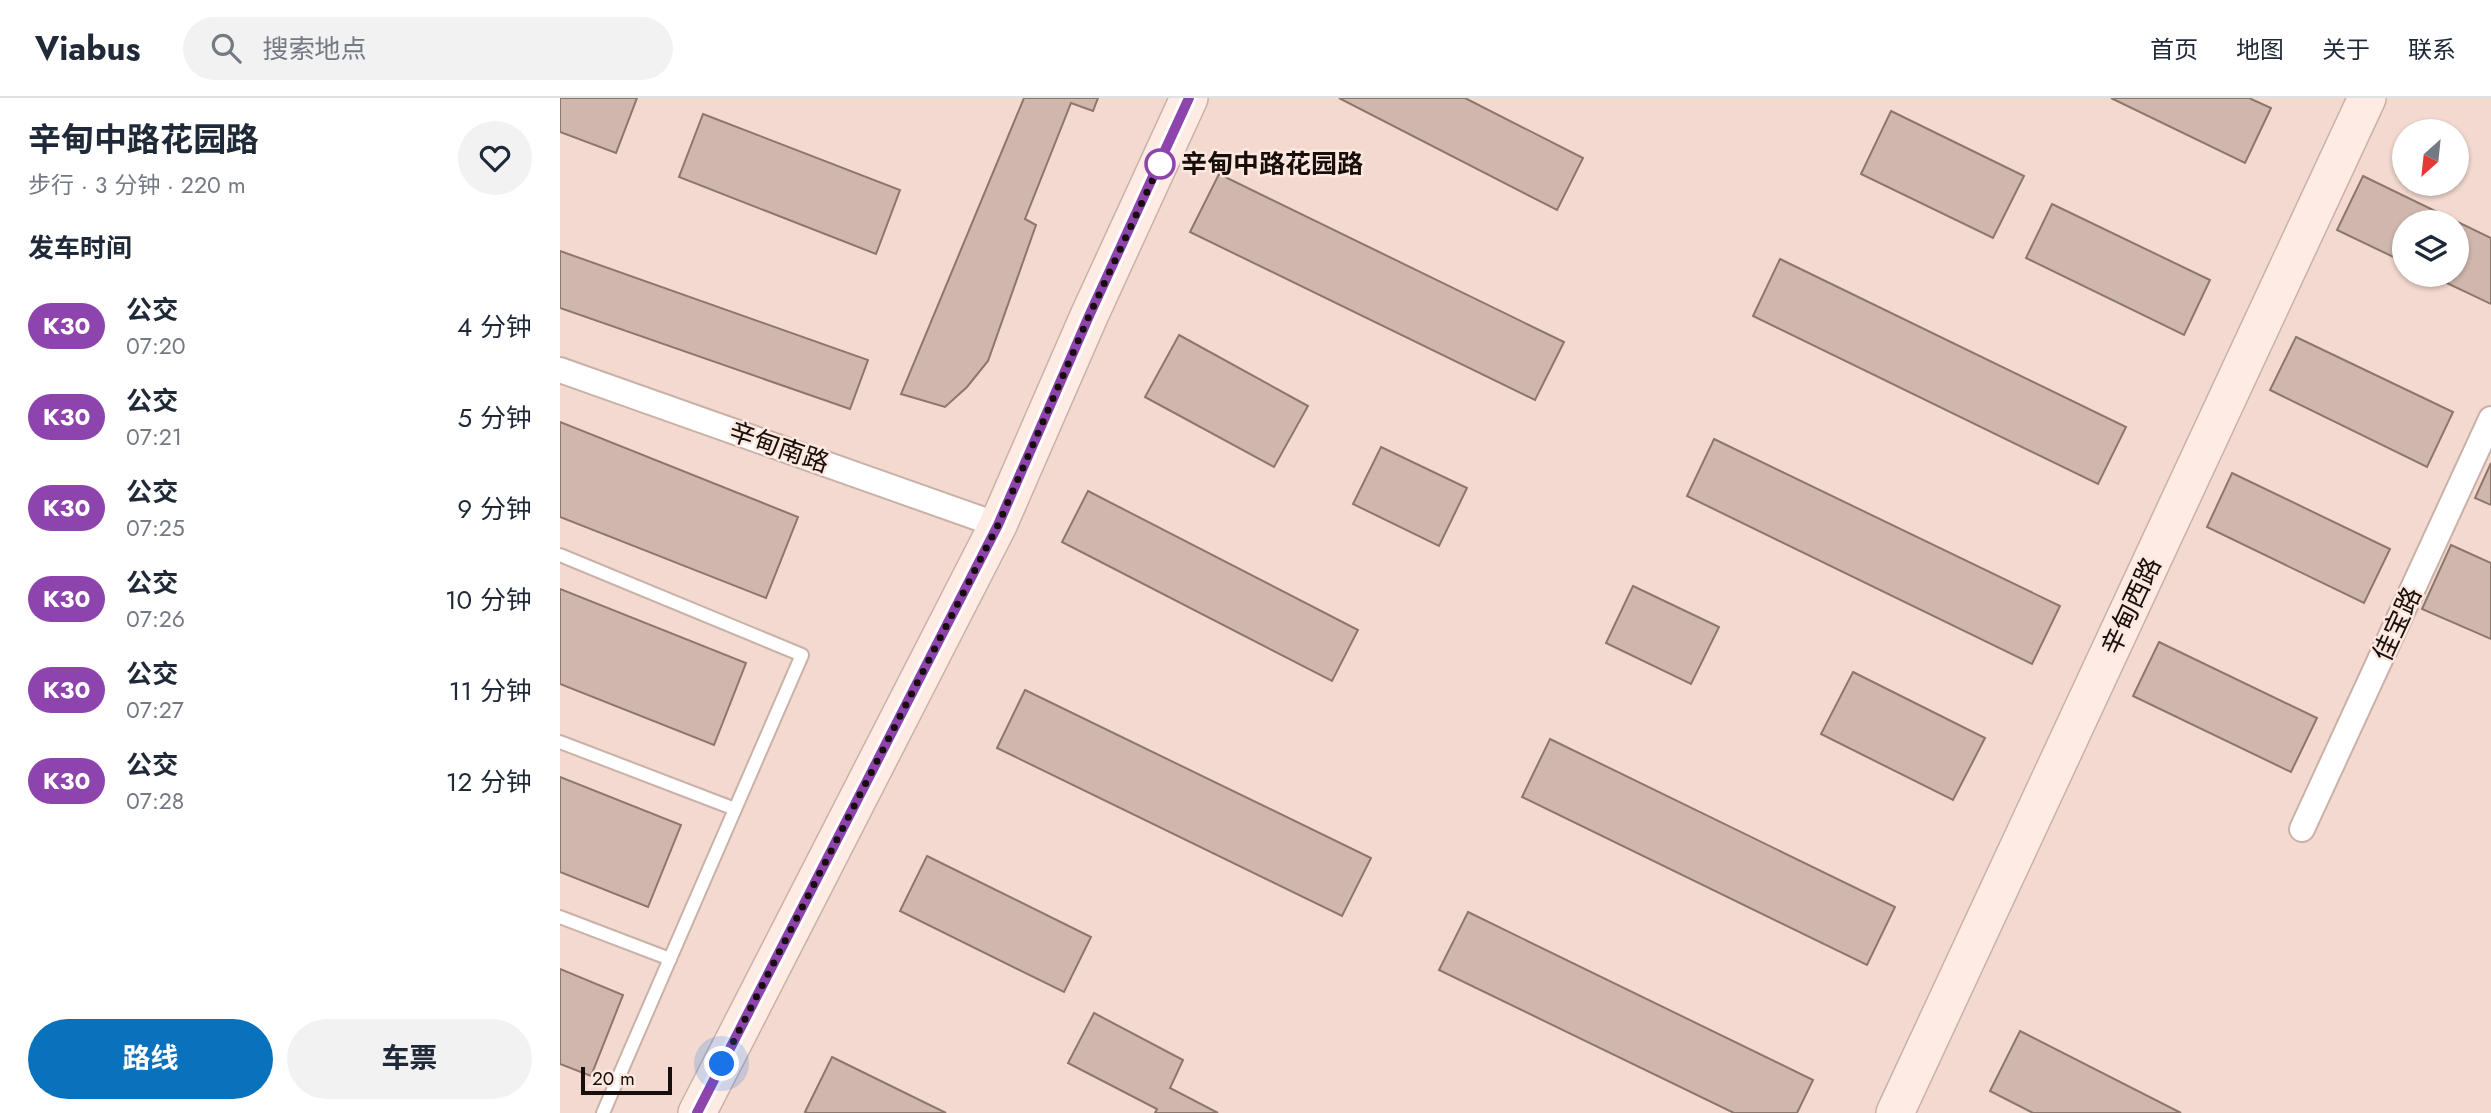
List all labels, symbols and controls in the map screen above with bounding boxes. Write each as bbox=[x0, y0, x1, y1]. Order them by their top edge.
search box bbox=[183, 17, 673, 80]
text: Viabus bbox=[35, 25, 141, 72]
icon: search bbox=[207, 29, 245, 67]
text: 搜索地点 bbox=[263, 30, 367, 68]
text: 首页 bbox=[2150, 32, 2198, 67]
text: 地图 bbox=[2236, 32, 2284, 67]
text: 关于 bbox=[2322, 32, 2370, 67]
text: 联系 bbox=[2408, 32, 2456, 67]
text: 辛甸中路花园路 bbox=[28, 116, 259, 163]
north arrow bbox=[2392, 119, 2469, 196]
map controls bbox=[2392, 119, 2469, 287]
button: heart bbox=[458, 121, 532, 195]
place label: 辛甸中路花园路 bbox=[1181, 145, 1363, 183]
marker: 辛甸中路花园路 bbox=[1145, 149, 1175, 179]
text: 步行 · 3 分钟 · 220 m bbox=[28, 168, 246, 202]
button: layers bbox=[2392, 210, 2469, 287]
text: 发车时间 bbox=[28, 229, 132, 267]
text: 公交 bbox=[126, 291, 178, 329]
text: K30 bbox=[43, 308, 90, 343]
text: 4 分钟 bbox=[457, 308, 532, 346]
text: 07:20 bbox=[126, 329, 186, 363]
text: 公交 bbox=[126, 382, 178, 420]
text: K30 bbox=[43, 399, 90, 434]
text: 5 分钟 bbox=[458, 399, 532, 437]
street label: 辛甸南路 bbox=[724, 412, 834, 482]
text: 07:21 bbox=[126, 420, 182, 454]
text: 公交 bbox=[126, 473, 178, 511]
text: K30 bbox=[43, 490, 90, 525]
text: 9 分钟 bbox=[457, 490, 532, 528]
text: 07:25 bbox=[126, 511, 185, 545]
street label: 辛甸西路 bbox=[2092, 551, 2170, 661]
text: 公交 bbox=[126, 564, 178, 602]
text: K30 bbox=[43, 581, 90, 616]
text: 10 分钟 bbox=[445, 581, 532, 619]
street label: 佳宝路 bbox=[2363, 581, 2431, 667]
text: 07:26 bbox=[126, 602, 185, 636]
text: 公交 bbox=[126, 655, 178, 693]
text: K30 bbox=[43, 672, 90, 707]
text: 11 分钟 bbox=[449, 672, 532, 710]
text: 07:27 bbox=[126, 693, 184, 727]
text: 公交 bbox=[126, 746, 178, 784]
text: K30 bbox=[43, 763, 90, 798]
text: 12 分钟 bbox=[446, 763, 532, 801]
text: 07:28 bbox=[126, 784, 184, 818]
button: 路线 bbox=[28, 1019, 273, 1099]
button: 车票 bbox=[287, 1019, 532, 1099]
your location bbox=[704, 1046, 739, 1081]
scale bar bbox=[581, 1064, 672, 1096]
text: 20 m bbox=[592, 1065, 635, 1092]

